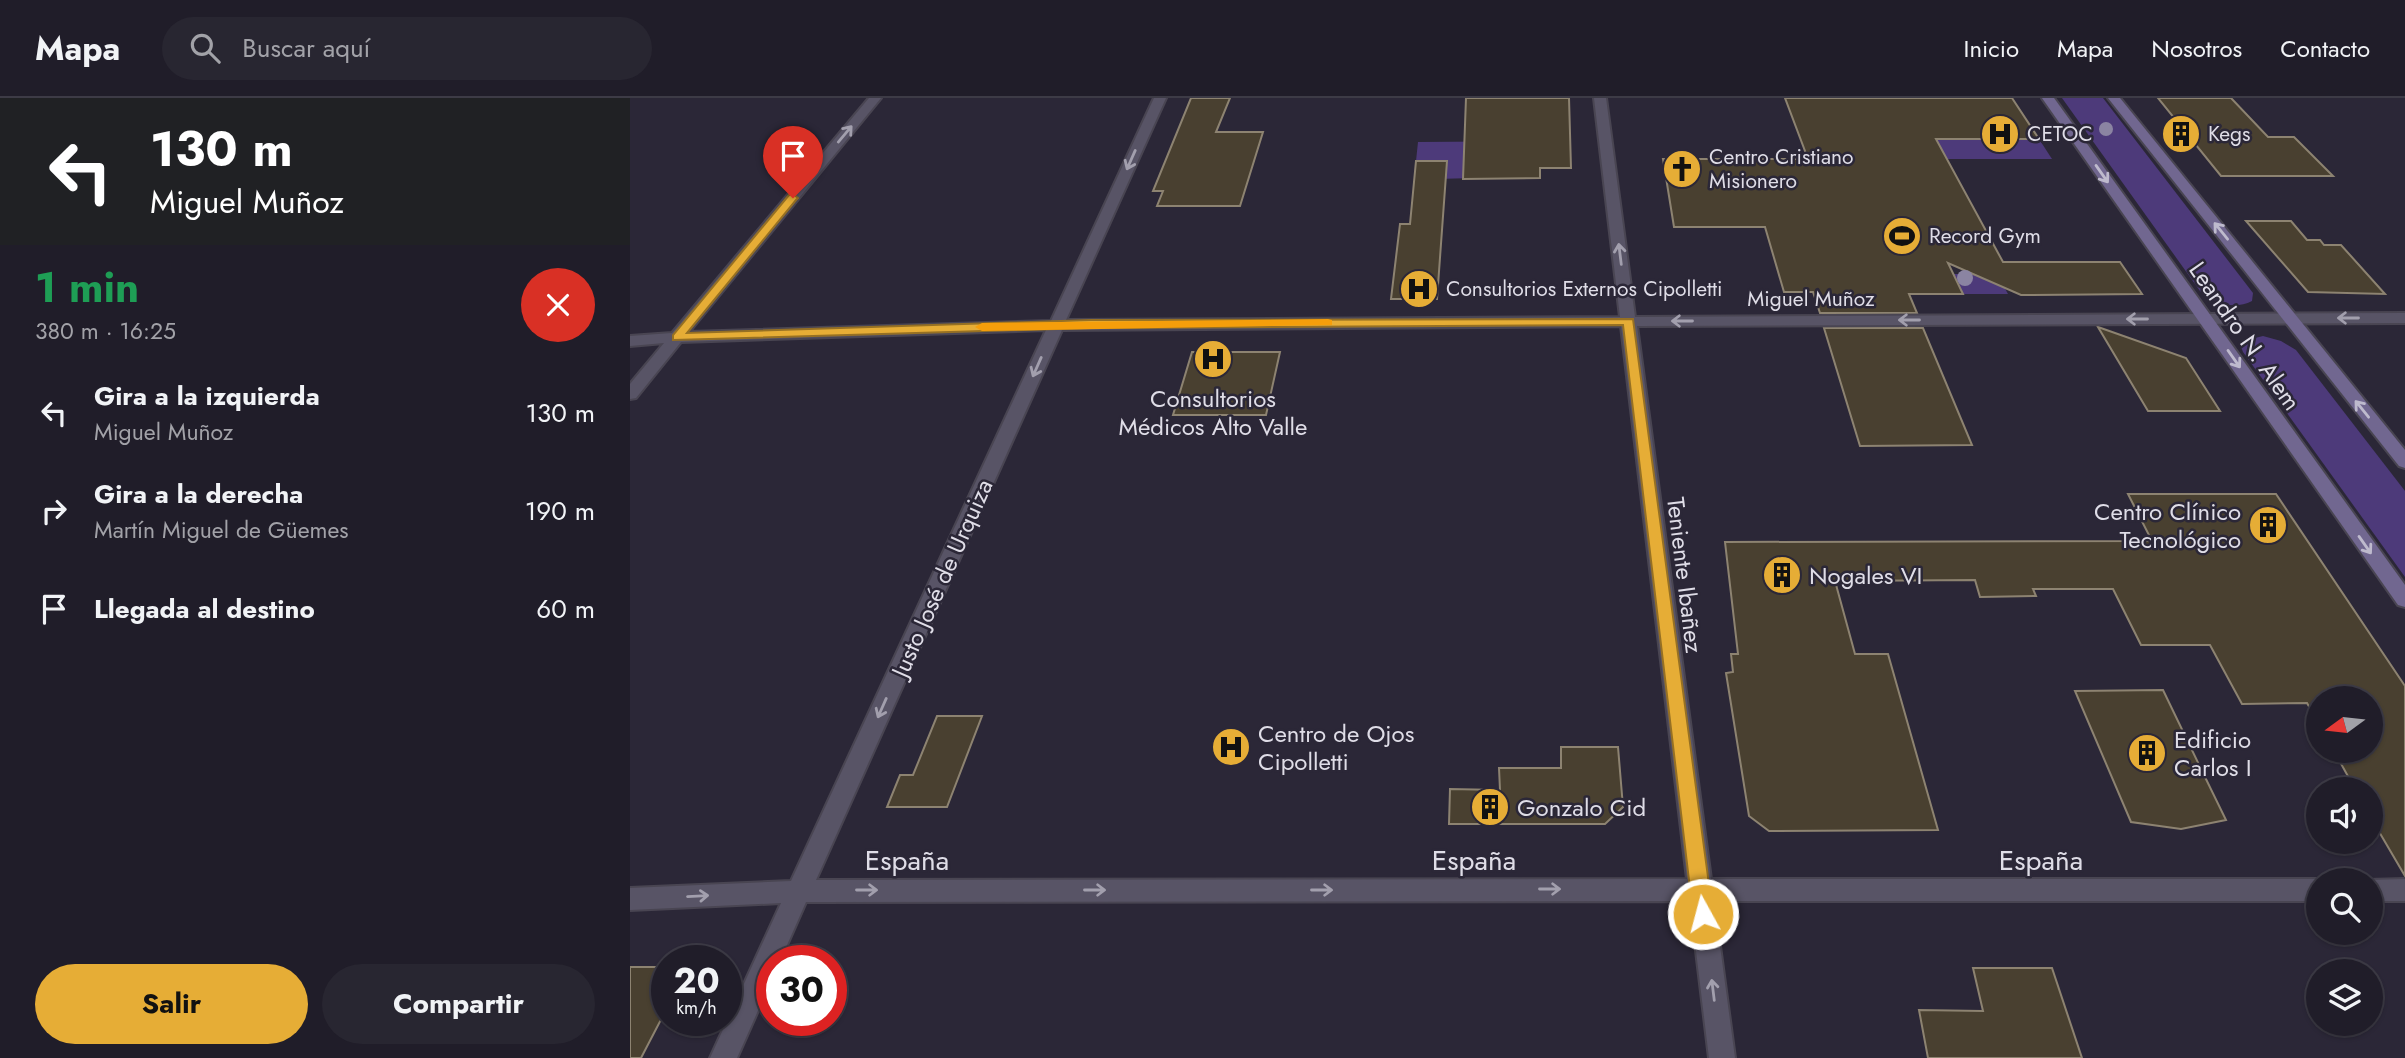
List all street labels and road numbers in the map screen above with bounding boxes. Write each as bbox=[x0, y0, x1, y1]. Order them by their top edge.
street label: Leandro N. Alem bbox=[2181, 254, 2309, 418]
street label: Miguel Muñoz bbox=[1747, 284, 1875, 314]
street label: Justo José de Urquiza bbox=[881, 473, 1001, 685]
street label: Teniente Ibañez bbox=[1658, 495, 1712, 655]
street label: España bbox=[865, 840, 949, 881]
street label: España bbox=[1432, 840, 1516, 881]
street label: España bbox=[1999, 840, 2083, 881]

